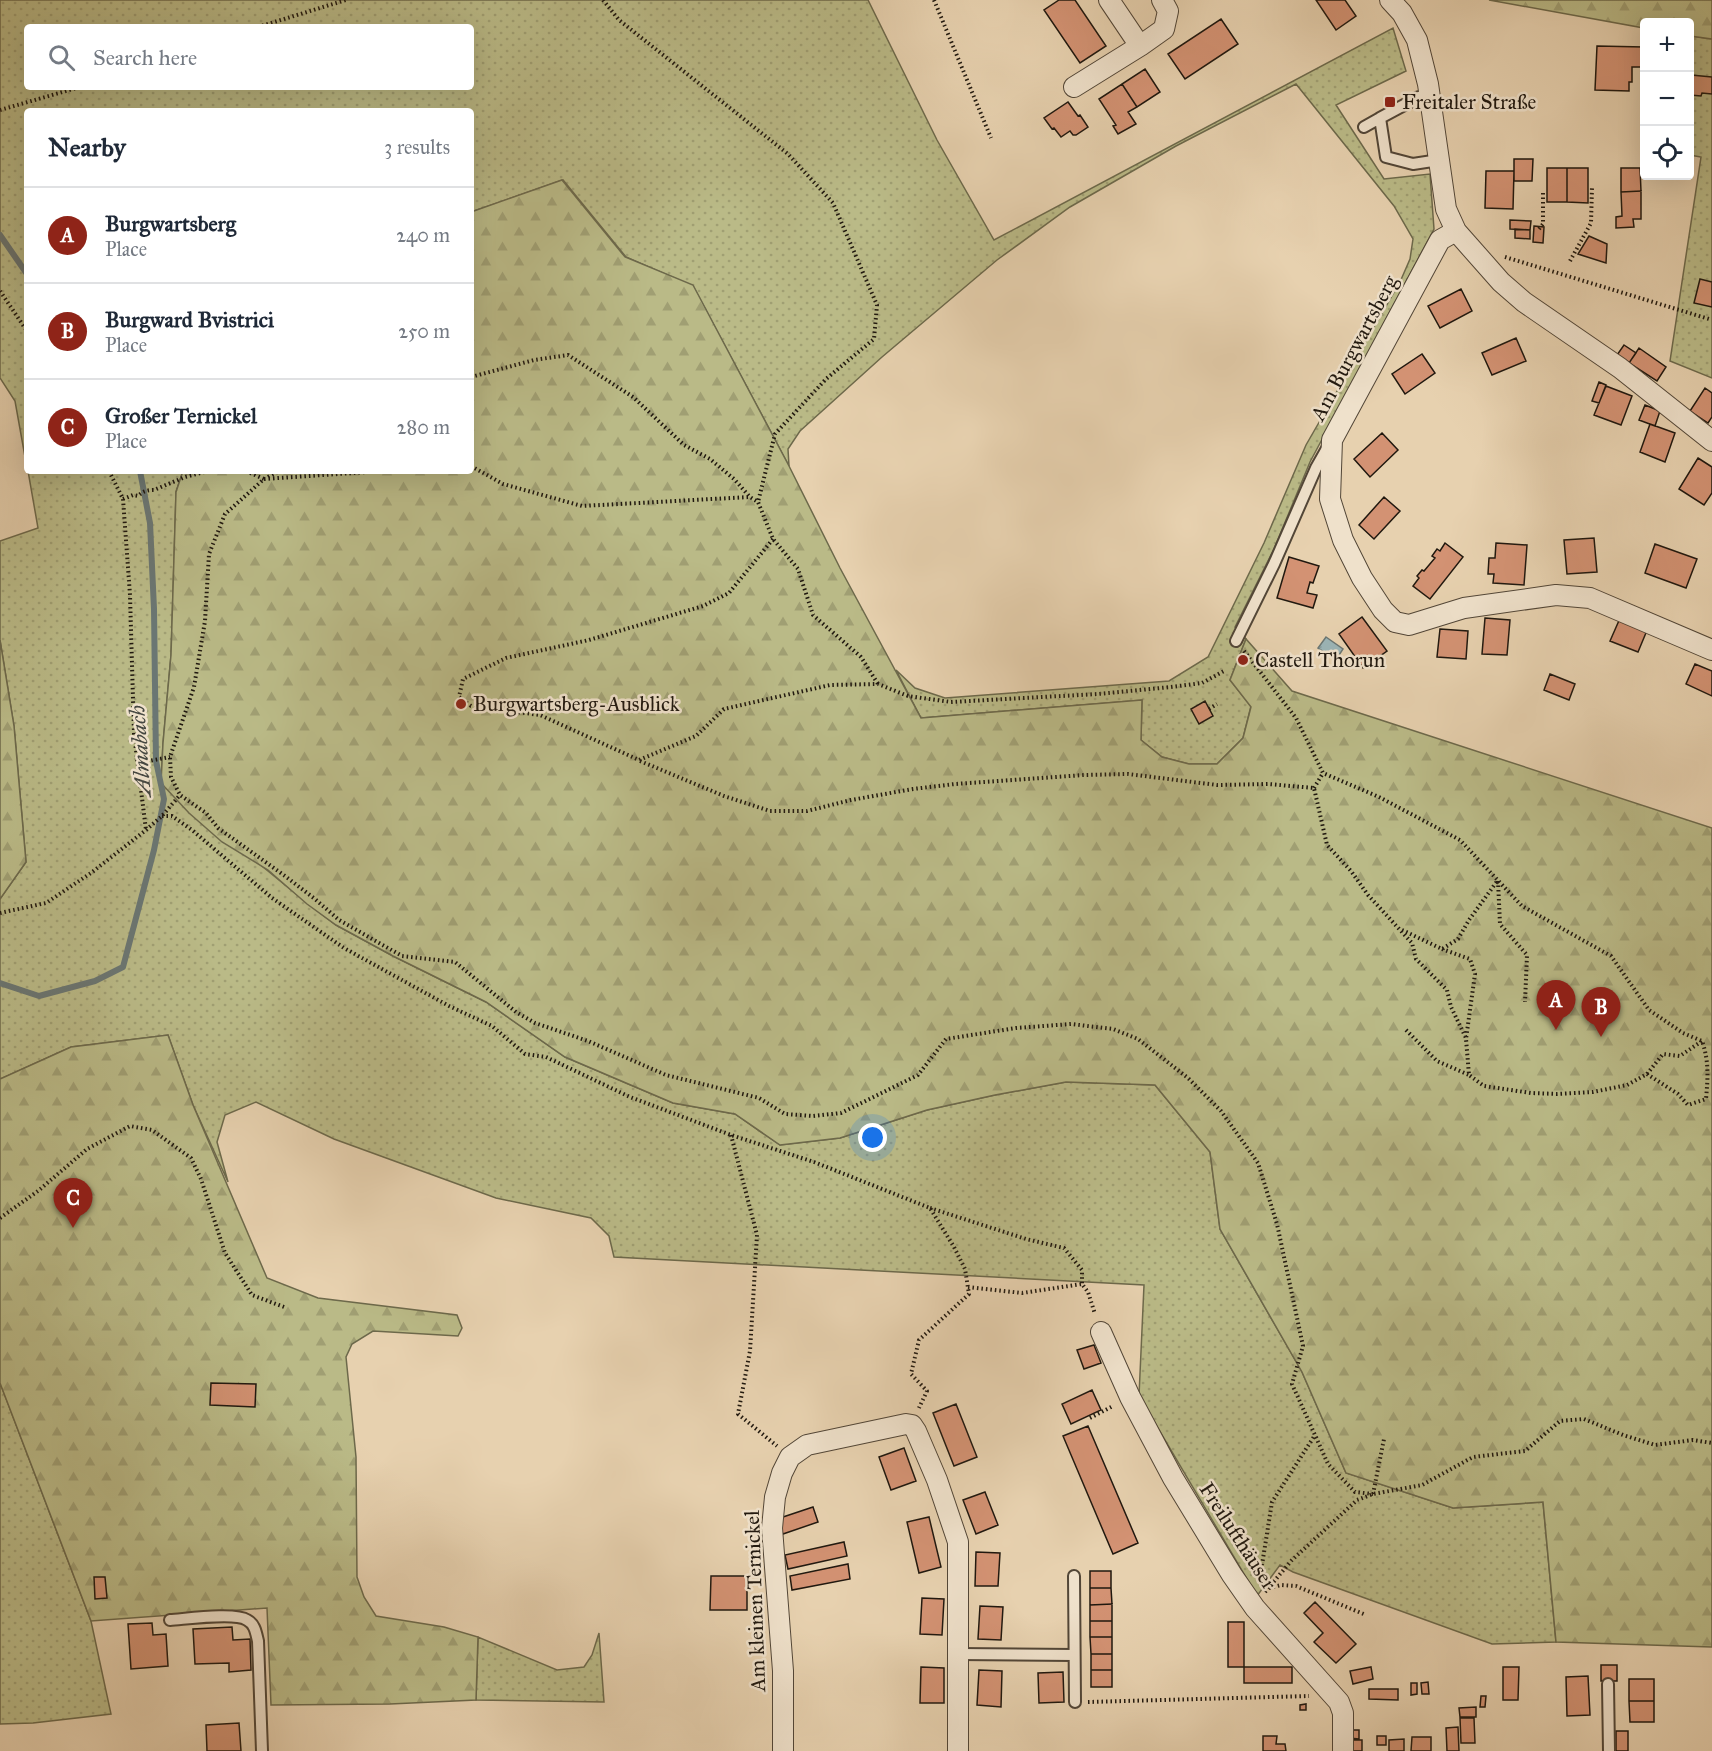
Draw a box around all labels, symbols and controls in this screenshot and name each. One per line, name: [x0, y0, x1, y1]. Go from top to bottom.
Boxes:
map controls: [1640, 18, 1694, 180]
button: +: [1640, 18, 1694, 72]
search box: [24, 24, 474, 90]
icon: search: [45, 41, 78, 74]
text: Search here: [93, 44, 197, 71]
button: −: [1640, 72, 1694, 126]
place label: Freitaler Straße: [1402, 89, 1537, 115]
marker: Freitaler Straße: [1383, 95, 1397, 109]
button: locate: [1640, 126, 1694, 180]
text: Nearby: [48, 131, 126, 163]
text: 3 results: [384, 135, 450, 159]
text: Burgwartsberg: [105, 210, 236, 237]
text: A: [61, 223, 74, 247]
text: 240 m: [396, 223, 450, 247]
text: Place: [105, 237, 147, 261]
street label: Am Burgwartsberg: [1304, 270, 1403, 426]
text: Burgward Bvistrici: [105, 306, 274, 333]
text: B: [61, 319, 74, 343]
text: 250 m: [398, 319, 450, 343]
text: Place: [105, 333, 147, 357]
text: Großer Ternickel: [105, 402, 257, 429]
text: C: [61, 415, 74, 439]
text: 280 m: [397, 415, 450, 439]
text: Place: [105, 429, 147, 453]
place label: Castell Thorun: [1255, 647, 1385, 673]
marker: Castell Thorun: [1236, 653, 1250, 667]
place label: Burgwartsberg-Ausblick: [473, 691, 680, 717]
marker: Burgwartsberg-Ausblick: [454, 697, 468, 711]
water label: Almabach: [123, 704, 157, 800]
pin: A: [1536, 980, 1576, 1030]
pin: B: [1582, 988, 1620, 1037]
your location: [858, 1123, 887, 1152]
pin: C: [54, 1178, 92, 1228]
street label: Freilufthäuser: [1194, 1477, 1282, 1595]
street label: Am kleinen Ternickel: [739, 1510, 771, 1693]

